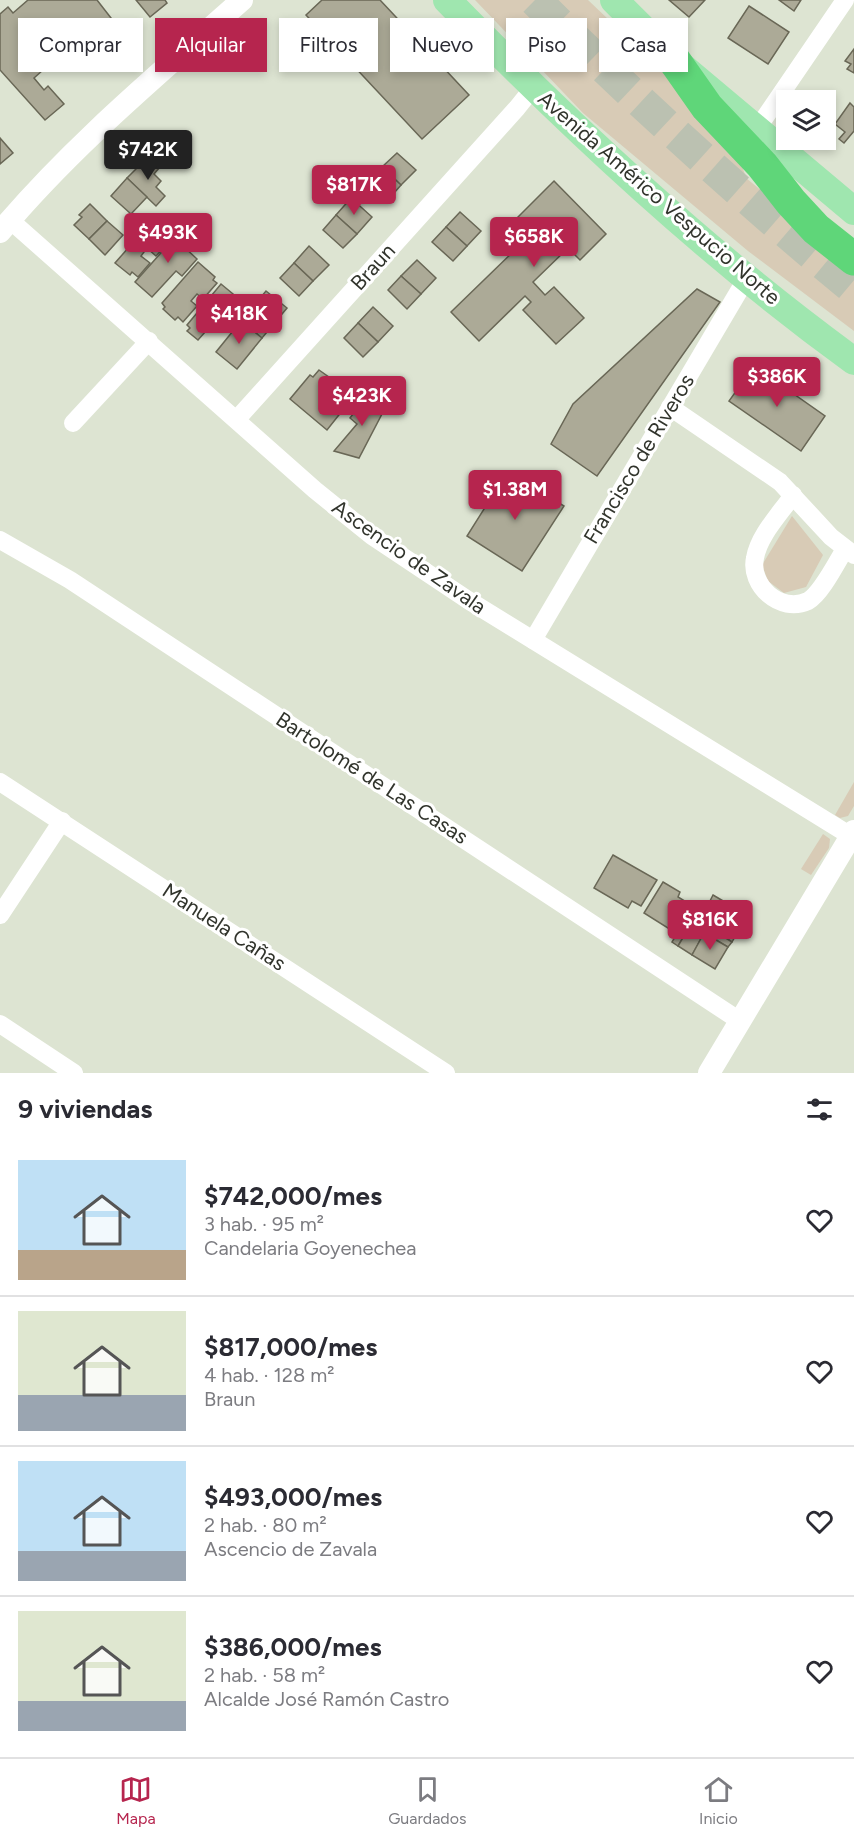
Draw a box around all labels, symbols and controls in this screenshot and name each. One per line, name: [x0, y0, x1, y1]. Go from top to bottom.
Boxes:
chip: Comprar: [18, 18, 143, 72]
chip: Alquilar: [155, 18, 267, 72]
chip: Filtros: [279, 18, 378, 72]
chip: Nuevo: [390, 18, 494, 72]
chip: Piso: [506, 18, 587, 72]
chip: Casa: [599, 18, 688, 72]
street label: Avenida Américo Vespucio Norte: [533, 86, 786, 310]
map controls: [776, 90, 836, 150]
button: layers: [776, 90, 836, 150]
pin: $742K: [106, 130, 190, 181]
text: $742K: [118, 137, 178, 161]
pin: $817K: [312, 165, 396, 216]
text: $817K: [326, 172, 382, 196]
pin: $493K: [126, 213, 210, 264]
pin: $658K: [492, 217, 576, 268]
text: $493K: [138, 220, 198, 244]
text: $658K: [504, 224, 564, 248]
street label: Braun: [345, 238, 400, 295]
pin: $418K: [197, 294, 281, 345]
text: $418K: [210, 301, 268, 325]
pin: $386K: [735, 357, 819, 408]
text: $386K: [747, 364, 807, 388]
street label: Francisco de Riveros: [578, 369, 699, 548]
pin: $423K: [320, 376, 404, 427]
text: $423K: [332, 383, 392, 407]
pin: $1.38M: [466, 470, 564, 521]
text: $1.38M: [483, 477, 547, 501]
street label: Ascencio de Zavala: [328, 494, 491, 619]
street label: Bartolomé de Las Casas: [272, 706, 473, 849]
street label: Manuela Cañas: [158, 877, 291, 976]
pin: $816K: [668, 900, 752, 951]
text: $816K: [682, 907, 738, 931]
text: 9 viviendas: [18, 1093, 152, 1125]
icon: filters: [803, 1093, 836, 1126]
text: $742,000/mes: [204, 1180, 382, 1212]
icon: home: [66, 1184, 138, 1256]
icon: heart: [803, 1204, 836, 1237]
text: 3 hab. · 95 m²: [204, 1212, 324, 1236]
text: Candelaria Goyenechea: [204, 1236, 416, 1260]
text: $817,000/mes: [204, 1331, 377, 1363]
icon: home: [66, 1335, 138, 1407]
icon: heart: [803, 1355, 836, 1388]
text: 4 hab. · 128 m²: [204, 1363, 334, 1387]
text: Braun: [204, 1387, 256, 1411]
text: $493,000/mes: [204, 1481, 382, 1513]
icon: home: [66, 1485, 138, 1557]
icon: heart: [803, 1505, 836, 1538]
text: 2 hab. · 80 m²: [204, 1513, 327, 1537]
text: Ascencio de Zavala: [204, 1537, 377, 1561]
text: $386,000/mes: [204, 1631, 382, 1663]
icon: home: [66, 1635, 138, 1707]
icon: heart: [803, 1655, 836, 1688]
text: 2 hab. · 58 m²: [204, 1663, 325, 1687]
text: Alcalde José Ramón Castro: [204, 1687, 449, 1711]
tab: Mapa: [116, 1773, 156, 1828]
tab: Guardados: [388, 1773, 466, 1828]
tab: Inicio: [699, 1773, 738, 1828]

